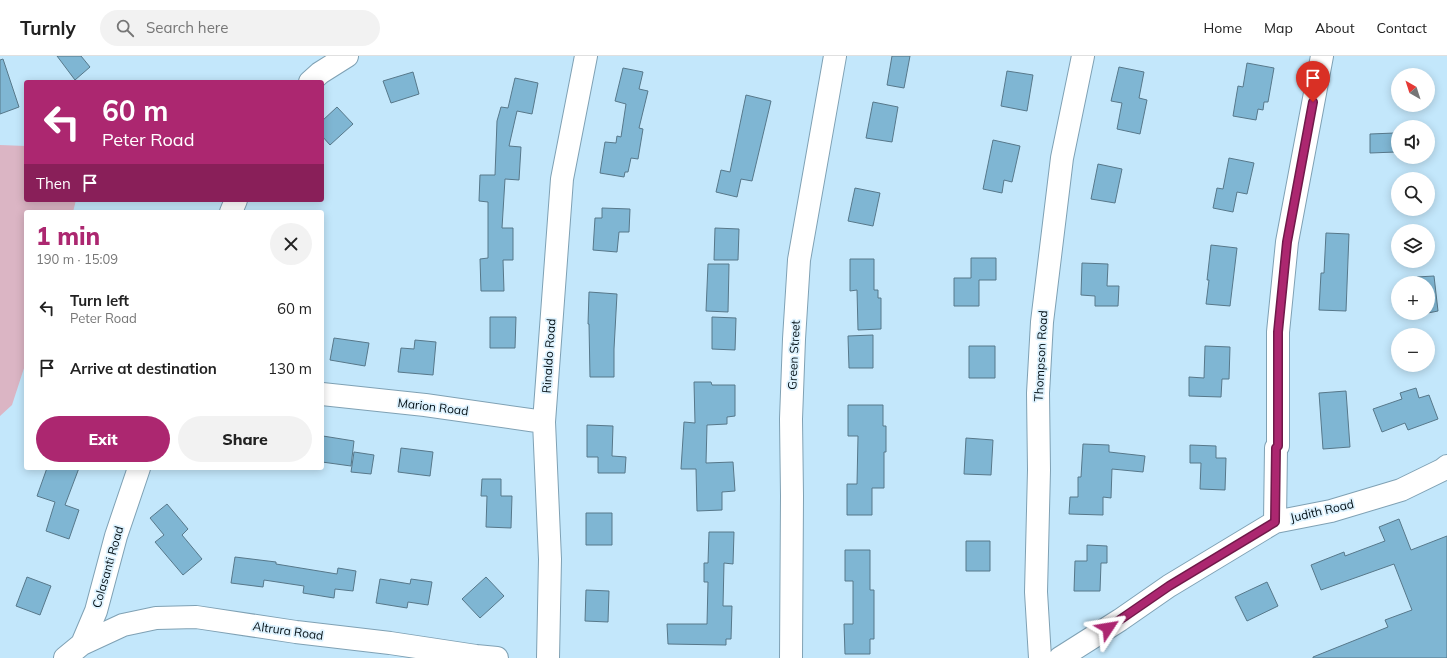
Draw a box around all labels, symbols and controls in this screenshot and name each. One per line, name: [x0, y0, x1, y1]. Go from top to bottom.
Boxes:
search box: [100, 10, 380, 46]
text: Turnly: [20, 16, 76, 40]
icon: search: [114, 17, 136, 39]
text: Search here: [146, 18, 228, 37]
text: Home: [1203, 19, 1242, 37]
text: Map: [1264, 19, 1293, 37]
text: About: [1315, 19, 1355, 37]
text: Contact: [1377, 19, 1427, 37]
pin: [1296, 61, 1330, 102]
icon: arrive: [1302, 67, 1324, 89]
north arrow: [1391, 68, 1435, 112]
map controls: [1391, 68, 1435, 372]
text: 60 m: [102, 93, 168, 128]
icon: left: [36, 96, 88, 148]
button: sound: [1391, 120, 1435, 164]
text: Peter Road: [102, 128, 194, 151]
icon: arrive: [79, 172, 101, 194]
button: search: [1391, 172, 1435, 216]
text: Then: [36, 174, 71, 193]
text: 1 min: [36, 221, 100, 251]
button: close: [270, 223, 312, 265]
button: layers: [1391, 224, 1435, 268]
text: 190 m · 15:09: [36, 251, 118, 267]
button: +: [1391, 276, 1435, 320]
text: Turn left: [70, 291, 129, 310]
icon: left: [36, 297, 58, 319]
text: 60 m: [277, 299, 312, 318]
text: Peter Road: [70, 310, 137, 326]
street label: Thompson Road: [1031, 310, 1050, 402]
street label: Rinaldo Road: [538, 318, 559, 394]
street label: Green Street: [784, 320, 803, 390]
button: −: [1391, 328, 1435, 372]
icon: arrive: [36, 357, 58, 379]
text: Arrive at destination: [70, 359, 217, 378]
text: 130 m: [268, 359, 312, 378]
street label: Marion Road: [397, 395, 469, 418]
button: Exit: [36, 416, 170, 462]
button: Share: [178, 416, 312, 462]
street label: Judith Road: [1289, 496, 1355, 525]
street label: Colasanti Road: [89, 524, 126, 610]
position arrow: [1087, 607, 1129, 649]
street label: Altrura Road: [252, 618, 324, 643]

